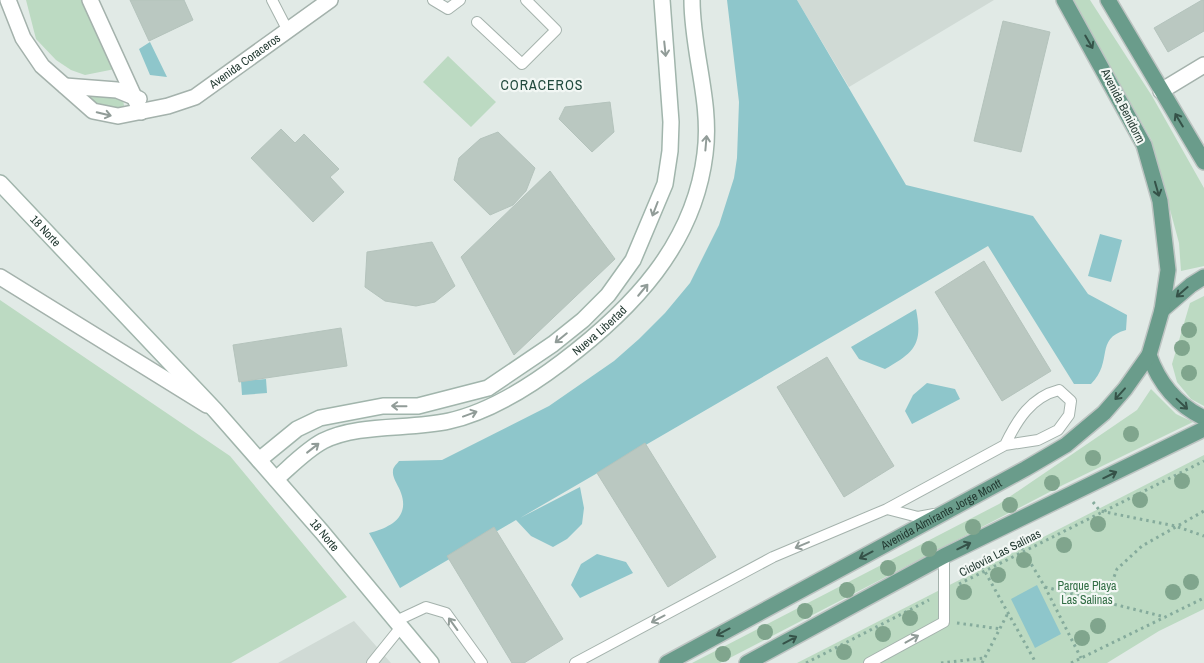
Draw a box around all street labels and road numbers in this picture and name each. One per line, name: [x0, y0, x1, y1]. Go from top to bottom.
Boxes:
street label: Avenida Coraceros: [205, 30, 284, 93]
street label: Avenida Benidorm: [1097, 65, 1149, 146]
street label: 18 Norte: [27, 212, 64, 250]
street label: Nueva Libertad: [569, 302, 630, 359]
street label: Avenida Almirante Jorge Montt: [877, 475, 1005, 554]
street label: 18 Norte: [306, 516, 343, 555]
street label: Ciclovía Las Salinas: [956, 525, 1044, 580]

